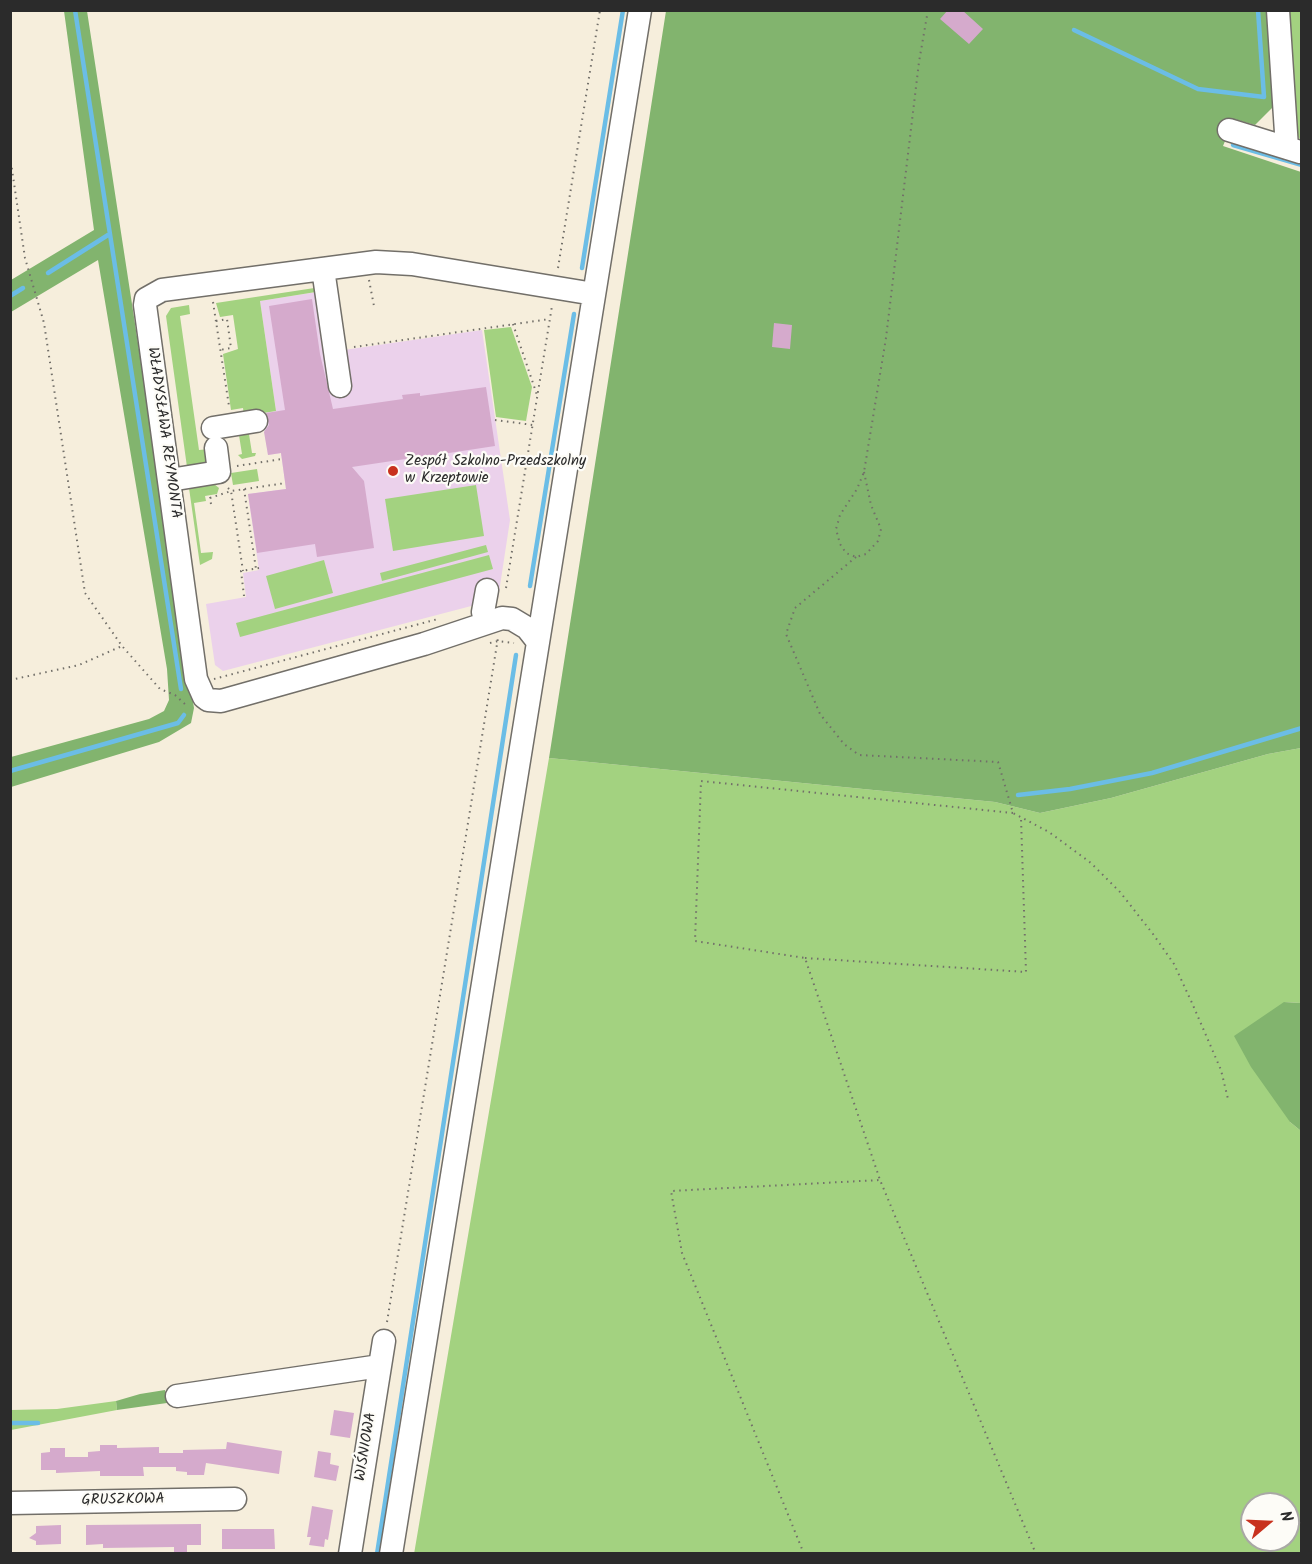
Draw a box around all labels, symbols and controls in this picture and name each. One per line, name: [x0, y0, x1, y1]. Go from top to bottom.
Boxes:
street label: WŁADYSŁAWA REYMONTA: [142, 346, 184, 520]
place label: Zespół Szkolno-Przedszkolny w Krzeptowie: [405, 453, 586, 488]
marker: Zespół Szkolno-Przedszkolny w Krzeptowie: [386, 464, 400, 478]
street label: WIŚNIOWA: [353, 1411, 381, 1483]
street label: GRUSZKOWA: [81, 1491, 165, 1511]
north arrow: [1240, 1492, 1300, 1552]
text: N: [1272, 1508, 1299, 1525]

